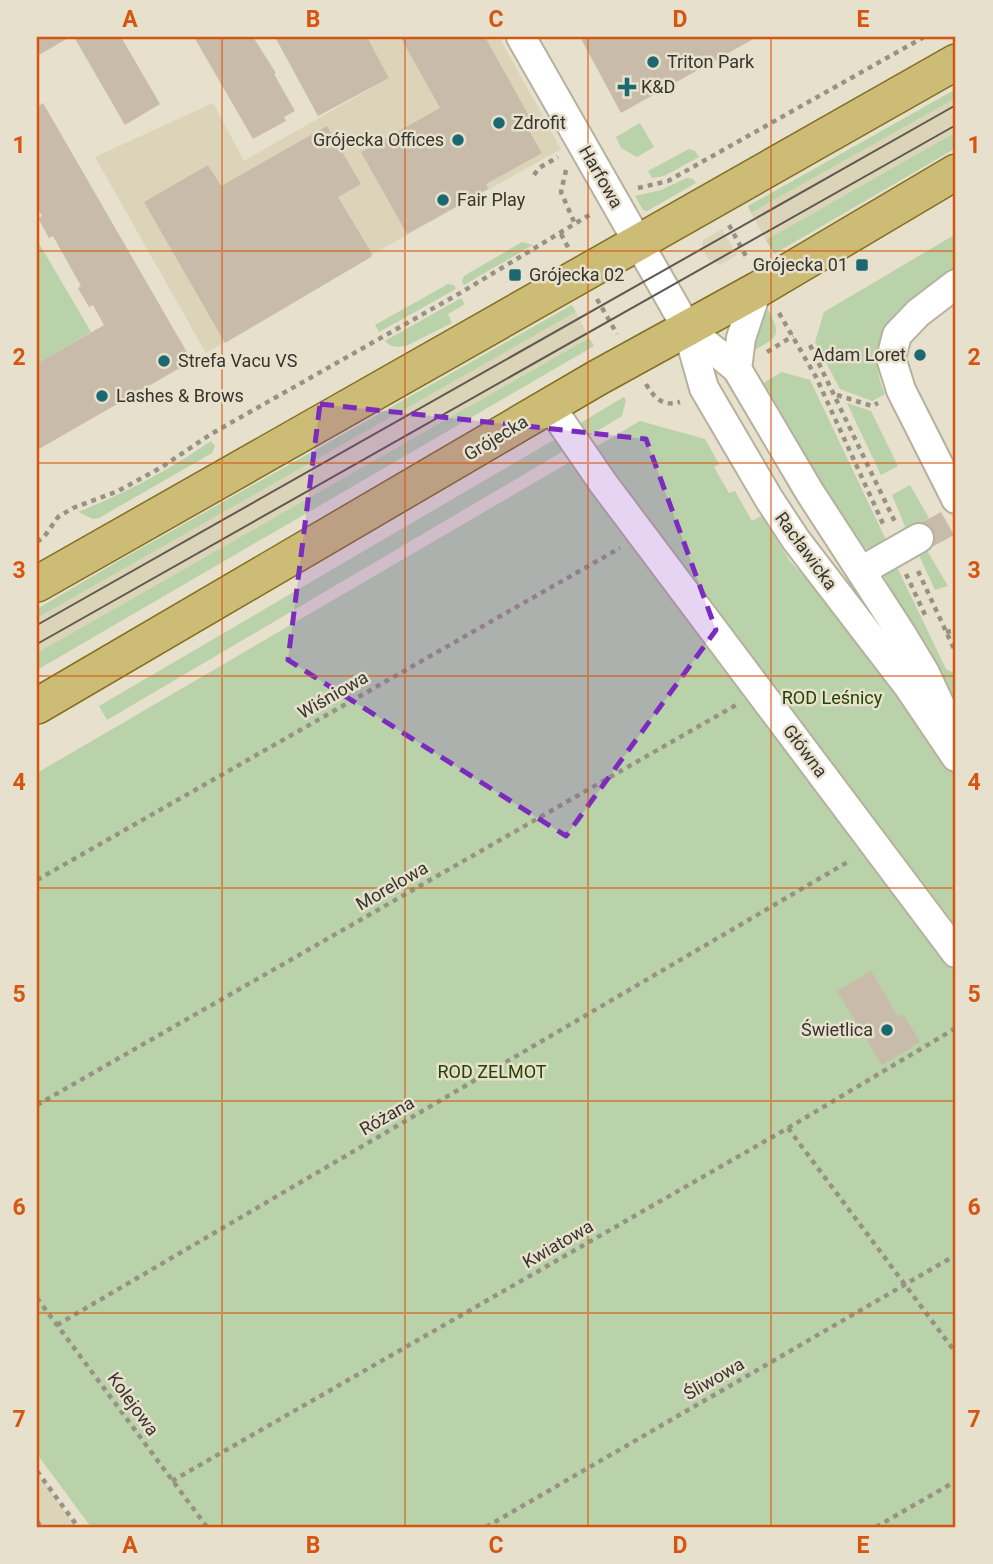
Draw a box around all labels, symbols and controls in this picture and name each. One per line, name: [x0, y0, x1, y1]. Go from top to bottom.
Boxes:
text: A: [122, 6, 138, 33]
text: B: [306, 6, 320, 33]
text: C: [488, 6, 504, 33]
text: D: [673, 6, 687, 33]
text: E: [857, 6, 870, 33]
place label: Triton Park: [667, 51, 755, 72]
marker: Triton Park: [645, 54, 661, 70]
place label: K&D: [641, 76, 675, 97]
marker: K&D: [619, 79, 635, 95]
place label: Zdrofit: [513, 112, 566, 133]
marker: Zdrofit: [491, 115, 507, 131]
place label: Grójecka Offices: [313, 129, 444, 150]
text: 1: [12, 132, 26, 159]
marker: Grójecka Offices: [450, 132, 466, 148]
text: 1: [967, 132, 981, 159]
street label: Harfowa: [575, 142, 628, 212]
place label: Fair Play: [457, 189, 526, 210]
marker: Fair Play: [435, 192, 451, 208]
place label: Grójecka 01: [753, 254, 848, 275]
marker: Grójecka 01: [854, 257, 870, 273]
place label: Grójecka 02: [529, 264, 624, 285]
marker: Grójecka 02: [507, 267, 523, 283]
text: 2: [12, 344, 26, 371]
place label: Adam Loret: [813, 344, 906, 365]
text: 2: [967, 344, 981, 371]
marker: Adam Loret: [912, 347, 928, 363]
place label: Strefa Vacu VS: [178, 350, 298, 371]
marker: Strefa Vacu VS: [156, 353, 172, 369]
place label: Lashes & Brows: [116, 385, 244, 406]
marker: Lashes & Brows: [94, 388, 110, 404]
street label: Grójecka: [460, 410, 531, 465]
street label: Racławicka: [771, 508, 842, 594]
text: 3: [12, 557, 26, 584]
text: 3: [967, 557, 981, 584]
street label: Wiśniowa: [294, 666, 372, 723]
park label: ROD Leśnicy: [782, 687, 883, 708]
street label: Główna: [779, 720, 832, 781]
text: 4: [12, 769, 26, 796]
text: 4: [967, 769, 981, 796]
street label: Morelowa: [352, 857, 431, 915]
text: 5: [12, 981, 26, 1008]
text: 5: [967, 981, 981, 1008]
place label: Świetlica: [801, 1019, 873, 1040]
marker: Świetlica: [879, 1022, 895, 1038]
park label: ROD ZELMOT: [437, 1061, 547, 1082]
street label: Różana: [356, 1092, 418, 1140]
text: 6: [12, 1194, 26, 1221]
text: 6: [967, 1194, 981, 1221]
street label: Kwiatowa: [519, 1215, 597, 1272]
street label: Śliwowa: [680, 1353, 748, 1404]
street label: Kolejowa: [103, 1368, 163, 1439]
text: 7: [12, 1406, 26, 1433]
text: 7: [967, 1406, 981, 1433]
text: A: [122, 1532, 138, 1559]
text: B: [306, 1532, 320, 1559]
text: C: [488, 1532, 504, 1559]
text: D: [673, 1532, 687, 1559]
text: E: [857, 1532, 870, 1559]

